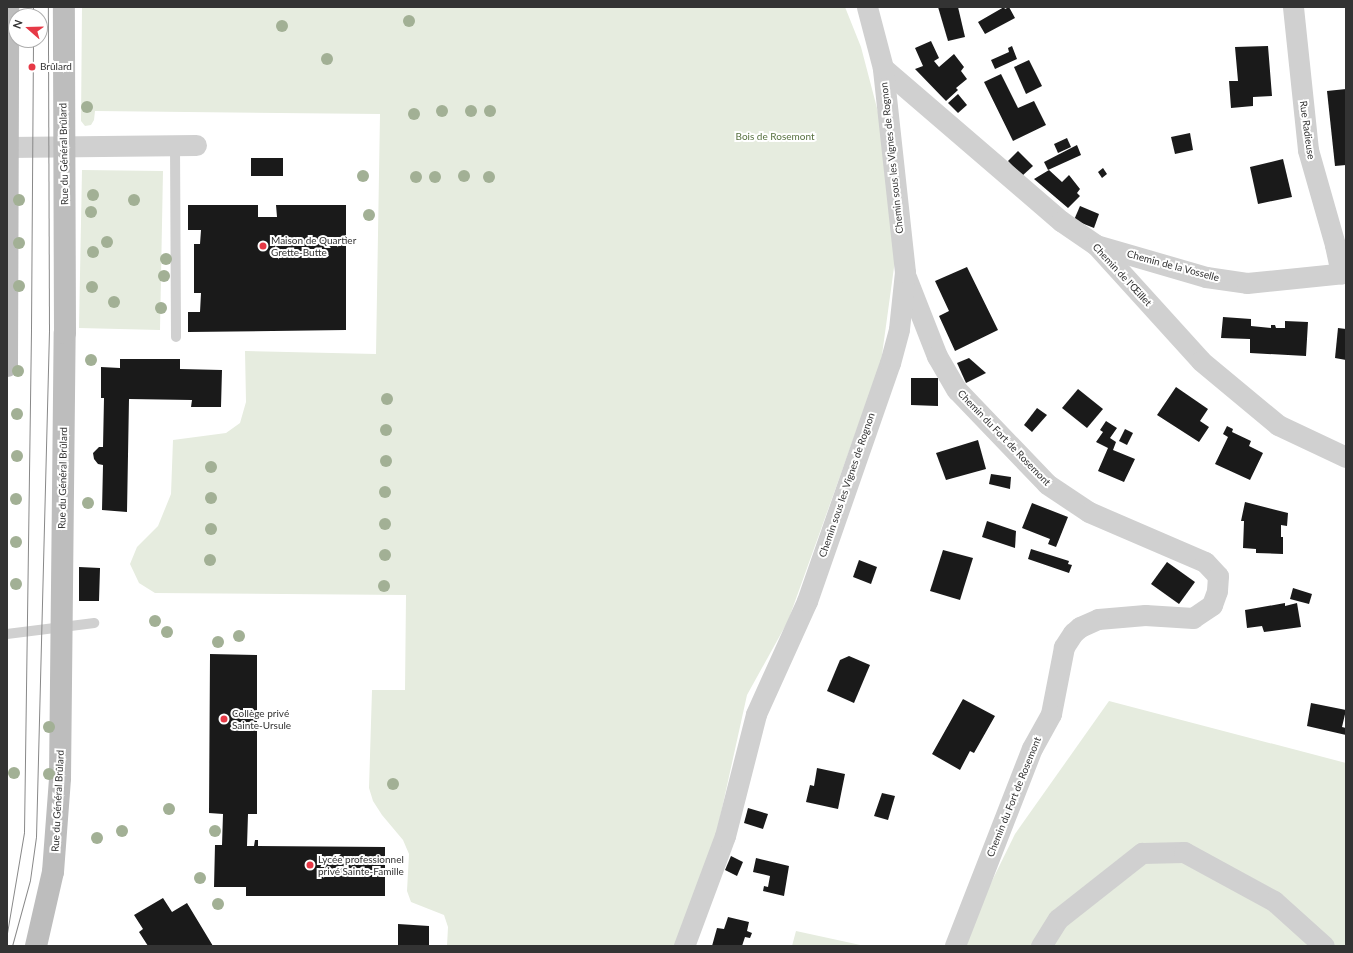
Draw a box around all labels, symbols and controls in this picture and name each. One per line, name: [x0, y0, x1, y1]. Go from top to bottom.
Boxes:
north arrow: [8, 8, 48, 48]
text: N: [10, 18, 25, 30]
place label: Brûlard: [40, 61, 72, 73]
marker: Brûlard: [27, 62, 37, 72]
street label: Chemin sous les Vignes de Rognon: [878, 82, 906, 234]
street label: Rue Radieuse: [1297, 100, 1317, 160]
street label: Rue du Général Brûlard: [57, 103, 71, 205]
park label: Bois de Rosemont: [736, 131, 814, 143]
place label: Maison de Quartier Grette-Butte: [271, 234, 356, 258]
marker: Maison de Quartier Grette-Butte: [258, 241, 268, 251]
street label: Chemin de l'Œillet: [1090, 241, 1154, 309]
street label: Chemin de la Vosselle: [1125, 248, 1221, 284]
street label: Chemin du Fort de Rosemont: [955, 388, 1053, 488]
street label: Chemin sous les Vignes de Rognon: [817, 411, 877, 559]
street label: Rue du Général Brûlard: [56, 427, 70, 529]
place label: Collège privé Sainte-Ursule: [232, 707, 291, 730]
marker: Collège privé Sainte-Ursule: [219, 714, 229, 724]
street label: Chemin du Fort de Rosemont: [984, 735, 1044, 859]
street label: Rue du Général Brûlard: [49, 750, 67, 852]
place label: Lycée professionnel privé Sainte-Famille: [318, 853, 404, 876]
marker: Lycée professionnel privé Sainte-Famille: [305, 860, 315, 870]

